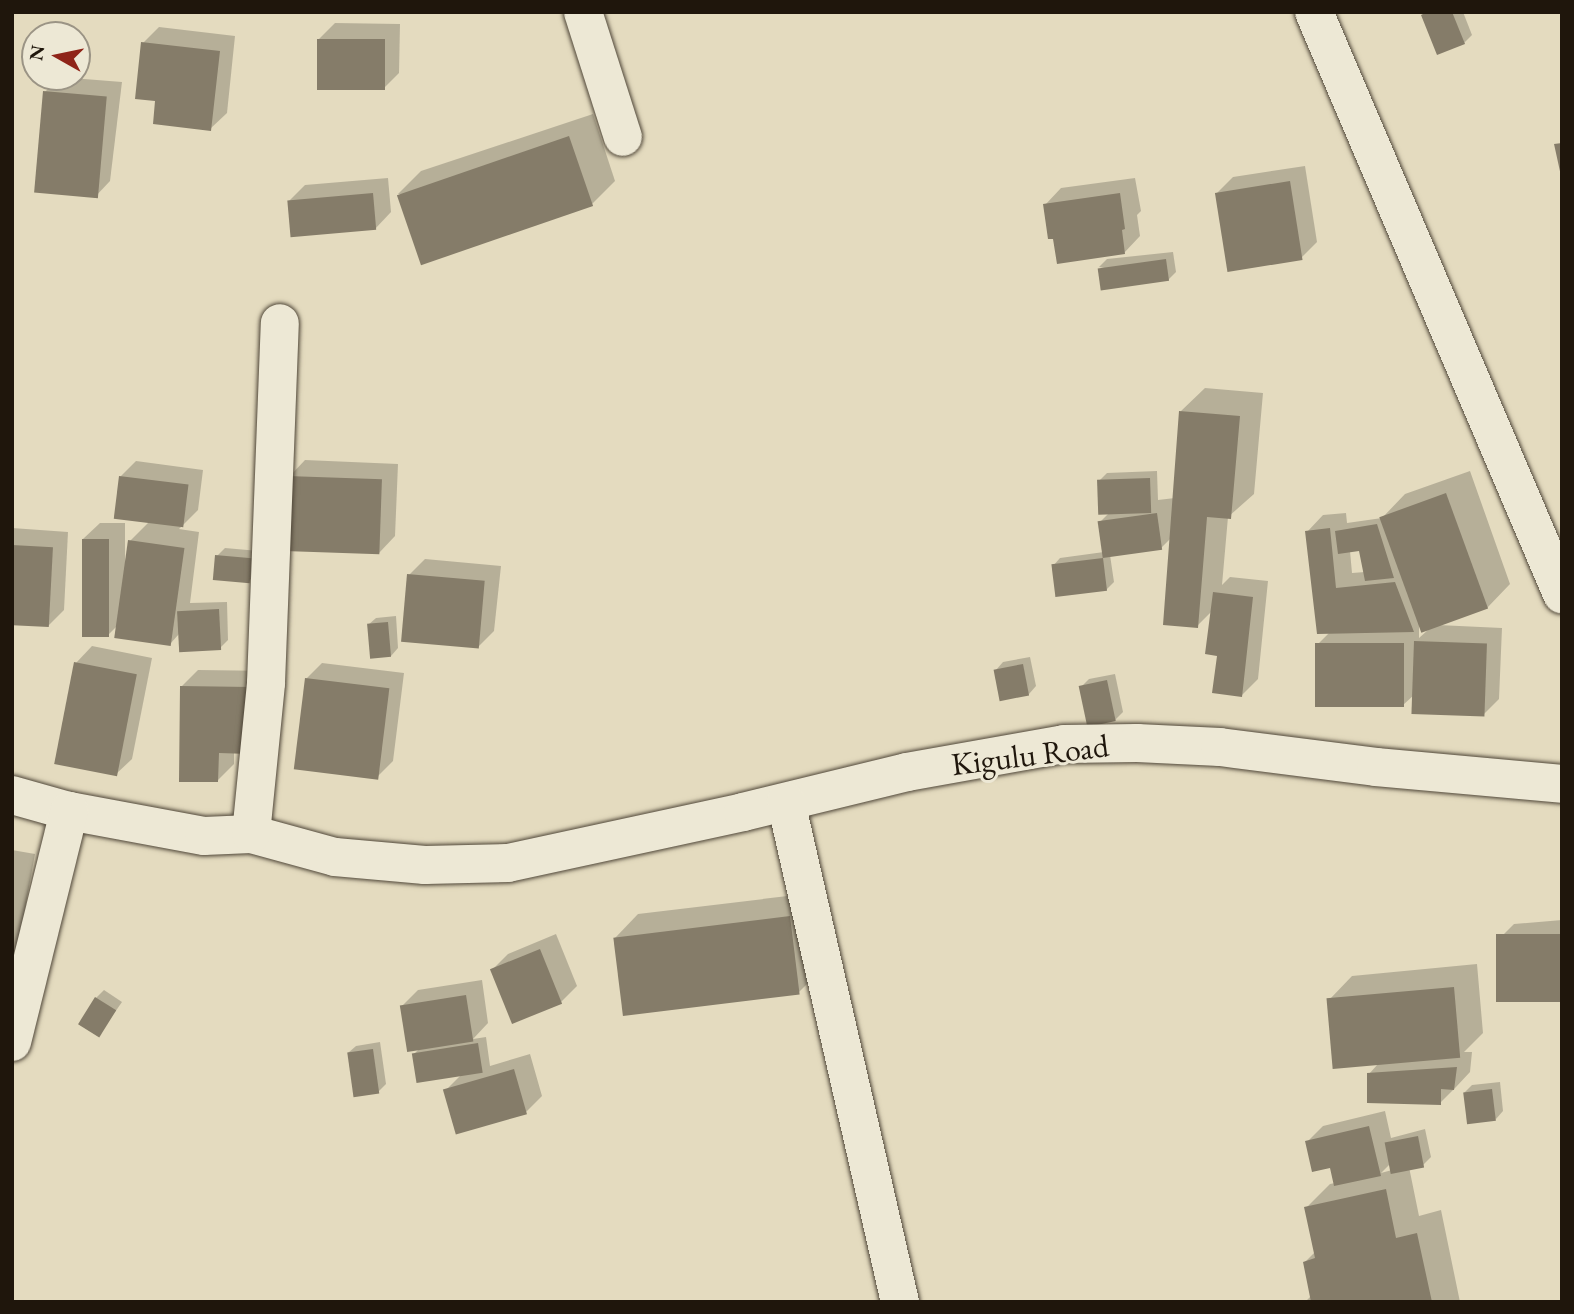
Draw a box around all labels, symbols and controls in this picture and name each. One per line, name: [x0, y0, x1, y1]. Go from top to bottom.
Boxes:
north arrow: [21, 21, 91, 91]
text: N: [23, 43, 50, 62]
street label: Kigulu Road: [949, 726, 1111, 784]

